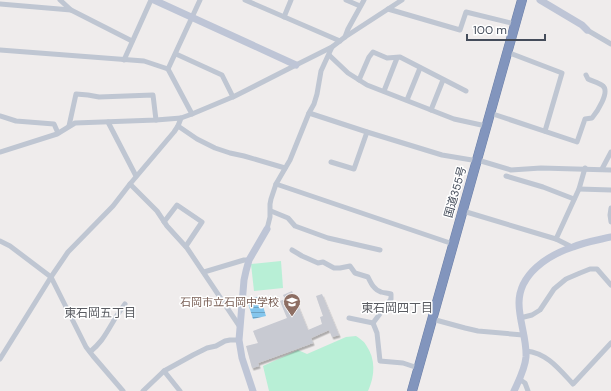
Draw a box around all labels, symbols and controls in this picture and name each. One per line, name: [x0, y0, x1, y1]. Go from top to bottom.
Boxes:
scale bar: [467, 16, 545, 42]
text: 100 m: [473, 22, 507, 38]
street label: 国道355号: [441, 165, 469, 219]
school or university icon: 石岡市立石岡中学校: [282, 292, 302, 317]
place label: 石岡市立石岡中学校: [180, 295, 279, 309]
district label: 東石岡四丁目: [361, 300, 433, 316]
district label: 東石岡五丁目: [64, 305, 136, 321]

